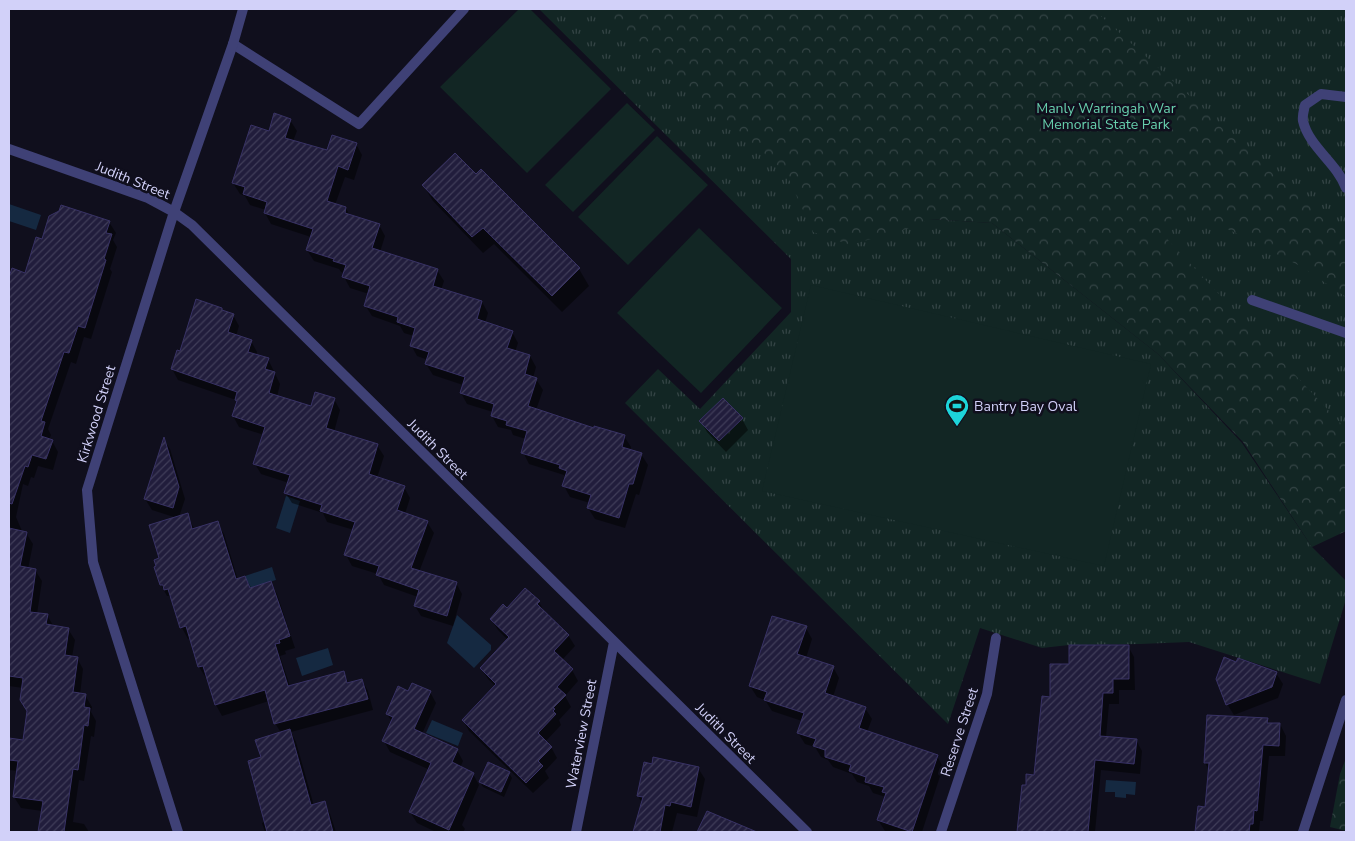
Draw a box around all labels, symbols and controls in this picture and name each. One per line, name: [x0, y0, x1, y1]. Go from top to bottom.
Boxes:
park label: Manly Warringah War Memorial State Park: [1036, 99, 1176, 134]
street label: Judith Street: [92, 157, 173, 204]
street label: Kirkwood Street: [73, 363, 120, 465]
sports icon: Bantry Bay Oval: [944, 393, 970, 427]
place label: Bantry Bay Oval: [974, 397, 1078, 416]
street label: Judith Street: [402, 414, 472, 484]
street label: Waterview Street: [562, 678, 601, 790]
street label: Reserve Street: [936, 685, 983, 779]
street label: Judith Street: [690, 698, 760, 768]

